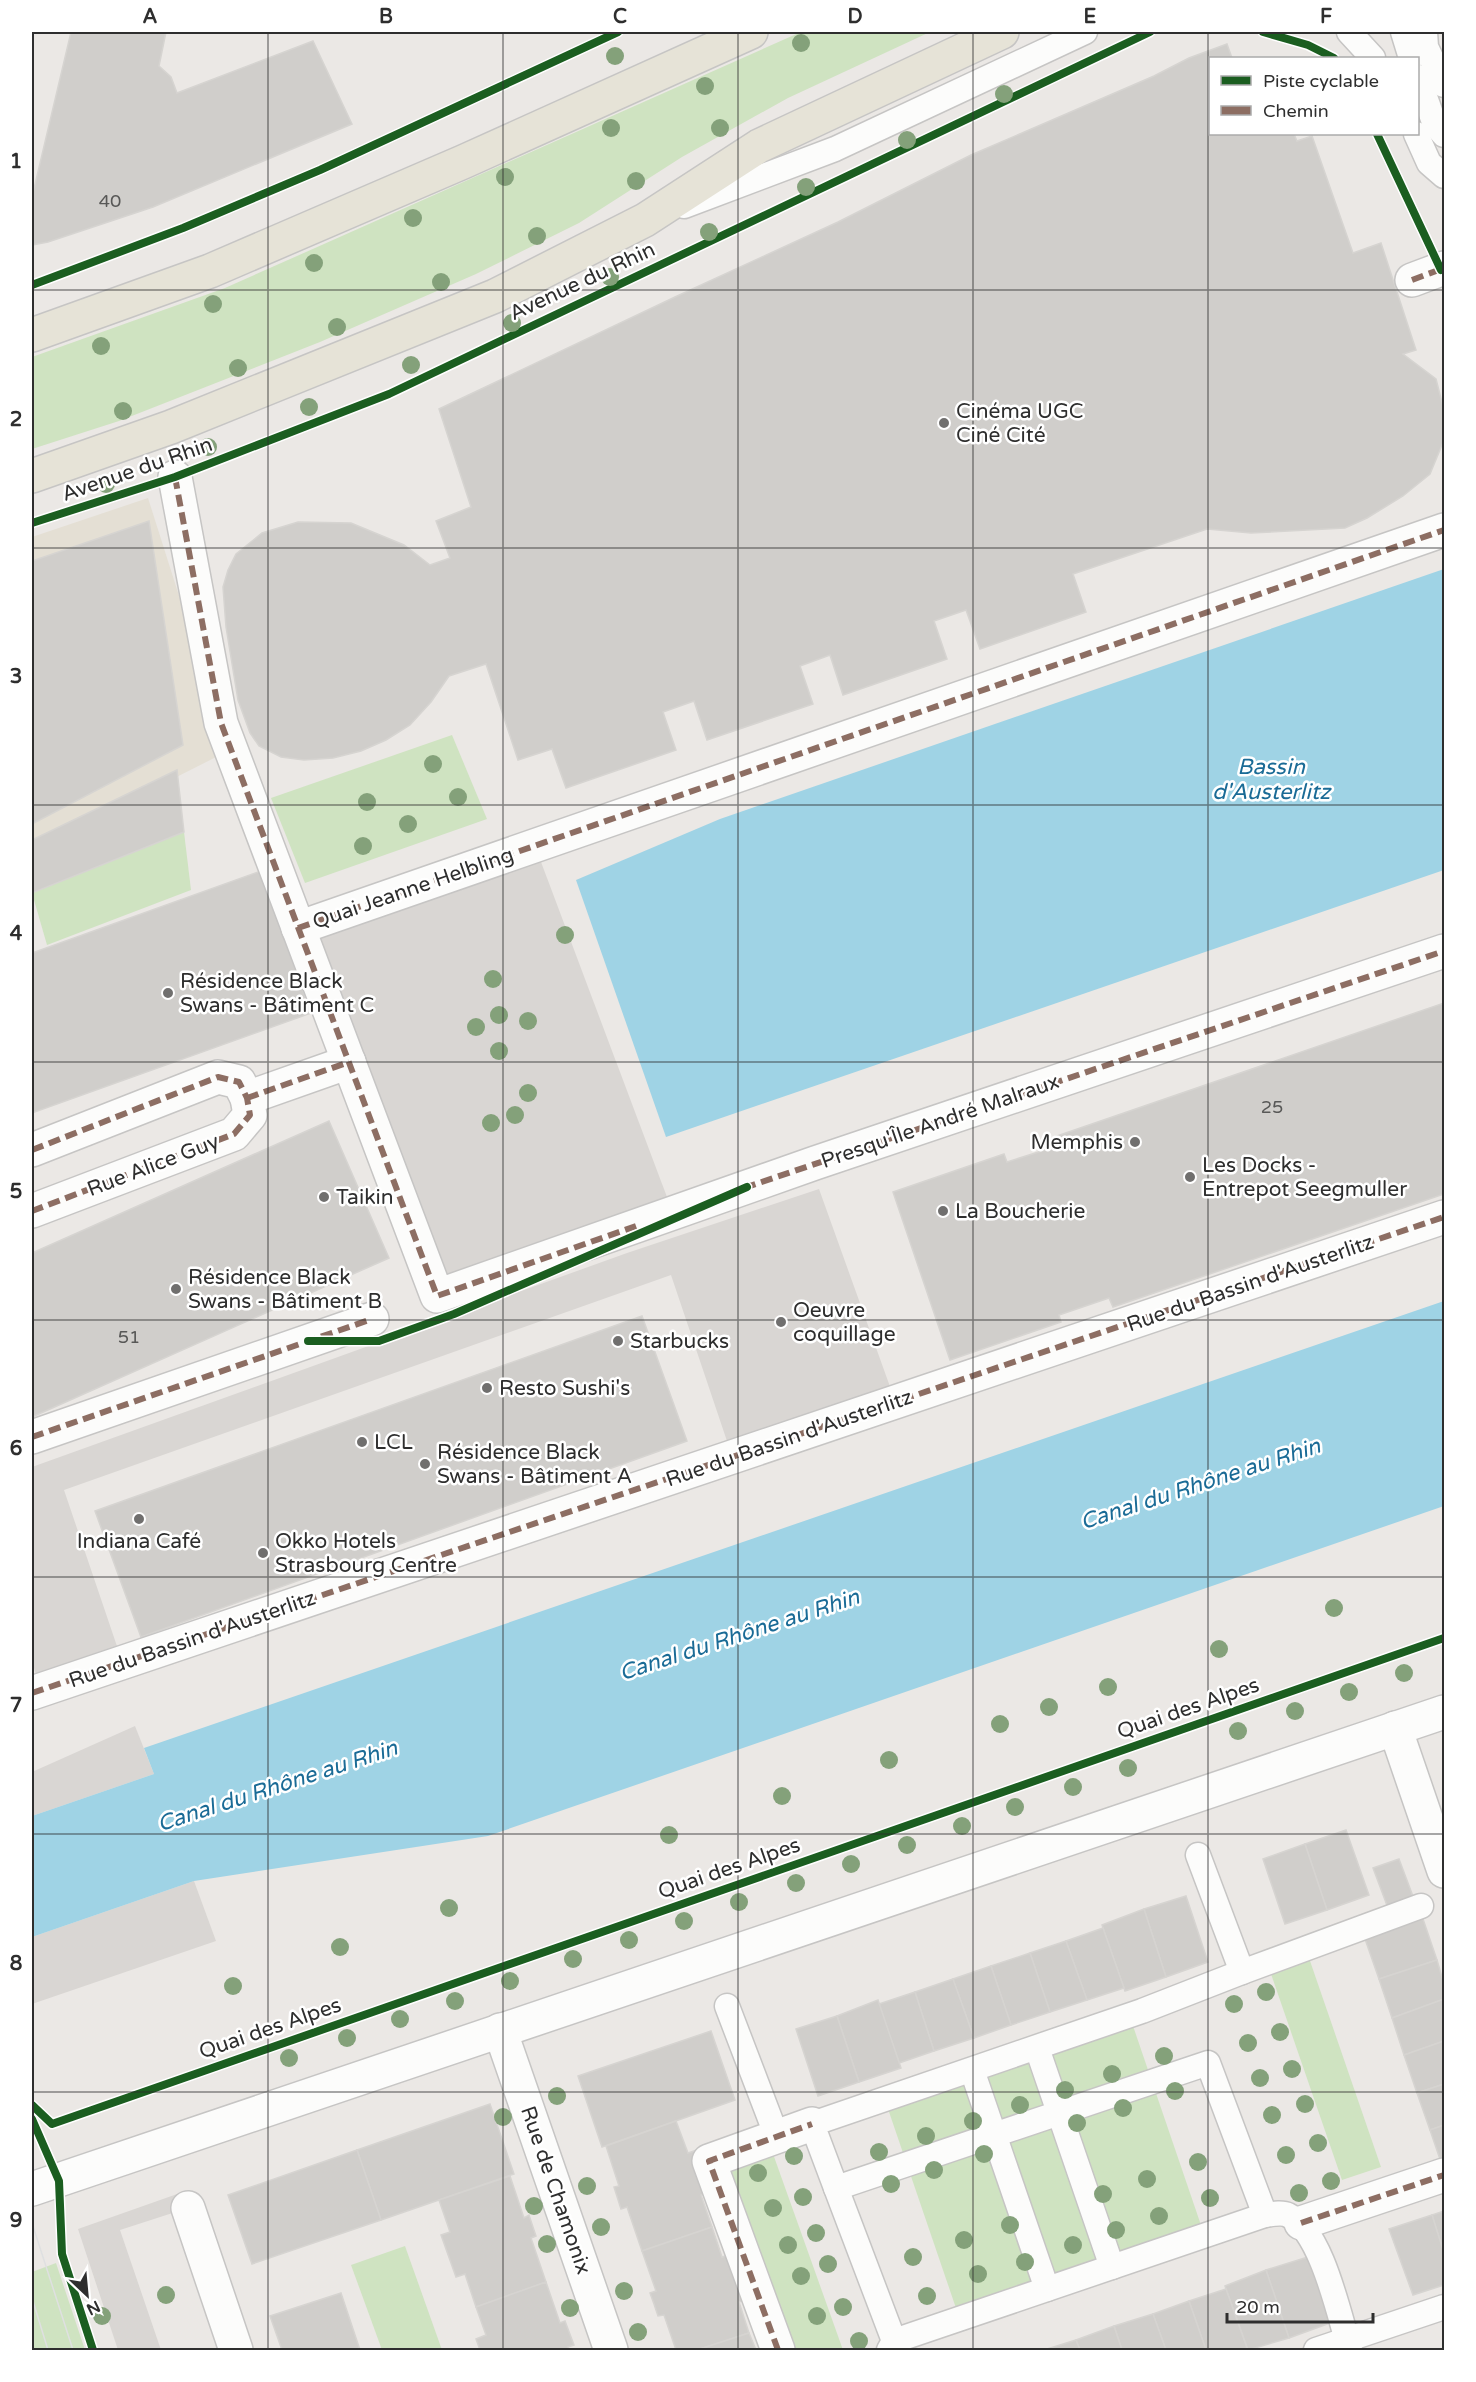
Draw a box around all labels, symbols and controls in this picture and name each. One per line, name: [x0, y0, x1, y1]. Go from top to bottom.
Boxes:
text: A: [143, 5, 158, 29]
text: B: [379, 5, 393, 29]
text: C: [613, 5, 627, 29]
text: D: [847, 5, 863, 29]
text: E: [1084, 5, 1097, 29]
text: F: [1320, 5, 1332, 29]
legend: [1209, 57, 1419, 135]
text: Piste cyclable: [1263, 70, 1379, 92]
text: Chemin: [1263, 100, 1329, 122]
text: 1: [10, 150, 22, 174]
house number: 40: [99, 190, 121, 212]
street label: Avenue du Rhin: [505, 237, 659, 326]
place label: Cinéma UGC Ciné Cité: [956, 399, 1083, 448]
text: 2: [10, 408, 22, 432]
marker: Cinéma UGC Ciné Cité: [937, 416, 951, 430]
street label: Avenue du Rhin: [58, 432, 216, 507]
text: 3: [10, 665, 22, 689]
water label: Bassin d'Austerlitz: [1212, 754, 1332, 805]
street label: Quai Jeanne Helbling: [309, 842, 517, 935]
text: 4: [10, 922, 23, 946]
place label: Résidence Black Swans - Bâtiment C: [180, 969, 374, 1018]
marker: Résidence Black Swans - Bâtiment C: [161, 986, 175, 1000]
street label: Presqu'Île André Malraux: [818, 1069, 1063, 1174]
house number: 25: [1261, 1096, 1283, 1118]
street label: Rue Alice Guy: [84, 1129, 223, 1202]
place label: Memphis: [1030, 1130, 1123, 1155]
marker: Memphis: [1128, 1135, 1142, 1149]
place label: Les Docks - Entrepot Seegmuller: [1202, 1153, 1407, 1202]
marker: Les Docks - Entrepot Seegmuller: [1183, 1170, 1197, 1184]
text: 5: [10, 1180, 22, 1204]
place label: Taikin: [336, 1185, 394, 1210]
marker: Taikin: [317, 1190, 331, 1204]
place label: La Boucherie: [955, 1199, 1086, 1224]
marker: La Boucherie: [936, 1204, 950, 1218]
street label: Rue du Bassin d'Austerlitz: [1123, 1229, 1377, 1338]
place label: Résidence Black Swans - Bâtiment B: [188, 1265, 382, 1314]
marker: Résidence Black Swans - Bâtiment B: [169, 1282, 183, 1296]
place label: Oeuvre coquillage: [793, 1298, 896, 1347]
marker: Oeuvre coquillage: [774, 1315, 788, 1329]
house number: 51: [118, 1326, 140, 1348]
place label: Starbucks: [630, 1329, 729, 1354]
marker: Starbucks: [611, 1334, 625, 1348]
place label: Resto Sushi's: [499, 1376, 630, 1401]
marker: Resto Sushi's: [480, 1381, 494, 1395]
street label: Rue du Bassin d'Austerlitz: [662, 1384, 916, 1493]
place label: LCL: [374, 1430, 413, 1455]
water label: Canal du Rhône au Rhin: [1077, 1433, 1324, 1535]
marker: LCL: [355, 1435, 369, 1449]
text: 6: [10, 1437, 22, 1461]
place label: Résidence Black Swans - Bâtiment A: [437, 1440, 632, 1489]
marker: Résidence Black Swans - Bâtiment A: [418, 1457, 432, 1471]
marker: Indiana Café: [132, 1512, 146, 1526]
place label: Indiana Café: [77, 1529, 201, 1554]
place label: Okko Hotels Strasbourg Centre: [275, 1529, 457, 1578]
marker: Okko Hotels Strasbourg Centre: [256, 1546, 270, 1560]
water label: Canal du Rhône au Rhin: [616, 1584, 863, 1686]
street label: Rue du Bassin d'Austerlitz: [65, 1585, 319, 1694]
street label: Quai des Alpes: [1114, 1672, 1263, 1745]
text: 7: [10, 1694, 22, 1718]
water label: Canal du Rhône au Rhin: [154, 1735, 401, 1837]
street label: Quai des Alpes: [655, 1832, 804, 1905]
text: 8: [10, 1952, 22, 1976]
street label: Quai des Alpes: [196, 1992, 345, 2065]
street label: Rue de Chamonix: [515, 2103, 596, 2278]
text: 9: [10, 2209, 22, 2233]
north arrow: [57, 2265, 117, 2325]
scale bar: [1227, 2286, 1372, 2324]
text: N: [83, 2296, 103, 2319]
text: 20 m: [1236, 2296, 1280, 2318]

